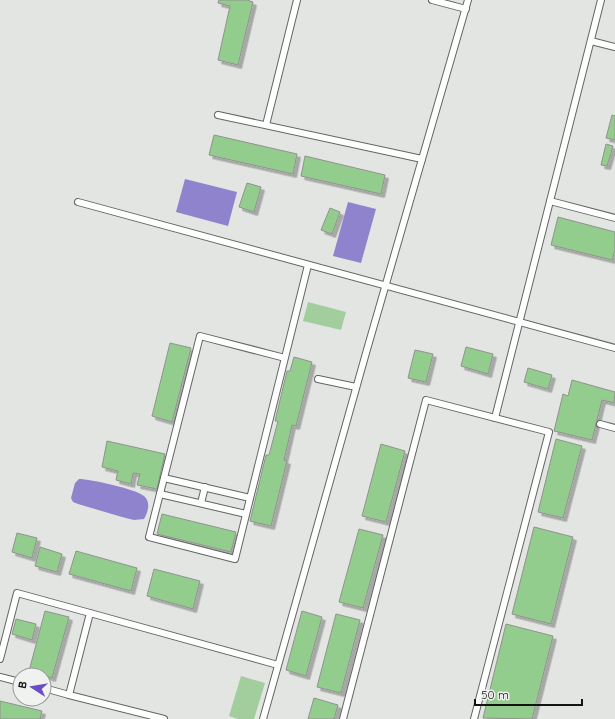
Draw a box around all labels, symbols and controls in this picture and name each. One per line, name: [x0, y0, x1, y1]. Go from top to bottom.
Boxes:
north arrow: [12, 667, 52, 707]
text: B: [15, 680, 30, 690]
scale bar: [475, 681, 582, 707]
text: 50 m: [481, 687, 509, 702]

